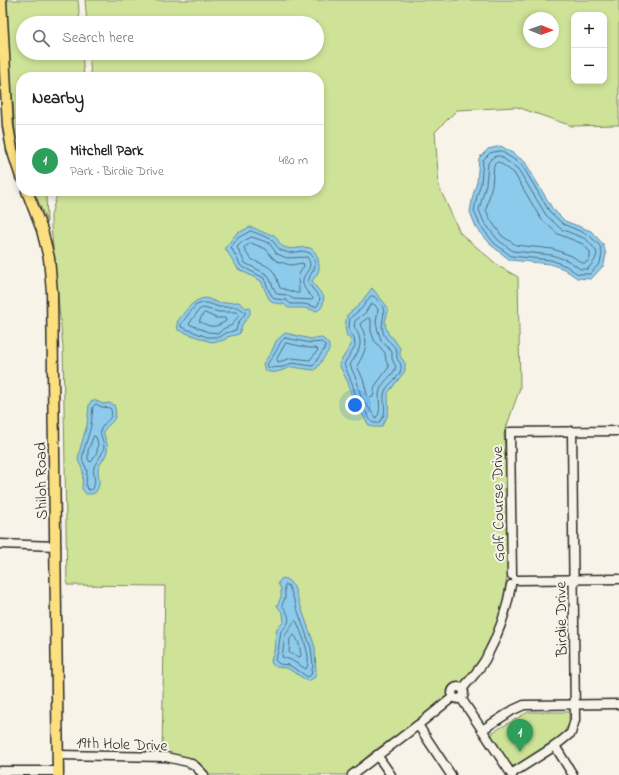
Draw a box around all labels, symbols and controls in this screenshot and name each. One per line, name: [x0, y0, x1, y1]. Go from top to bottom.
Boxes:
north arrow: [523, 12, 559, 48]
map controls: [571, 12, 607, 84]
button: +: [571, 12, 607, 48]
search box: [16, 16, 324, 60]
icon: search: [30, 27, 52, 49]
text: Search here: [62, 27, 134, 49]
button: −: [571, 48, 607, 84]
text: Nearby: [32, 86, 84, 111]
text: Mitchell Park: [70, 140, 143, 162]
text: 1: [43, 151, 47, 170]
text: 480 m: [279, 151, 308, 170]
text: Park · Birdie Drive: [70, 162, 164, 181]
your location: [345, 395, 365, 415]
street label: Shiloh Road: [29, 442, 55, 520]
street label: Golf Course Drive: [486, 445, 512, 562]
street label: Birdie Drive: [549, 580, 575, 658]
pin: 1: [507, 719, 533, 752]
street label: 19th Hole Drive: [76, 731, 169, 759]

